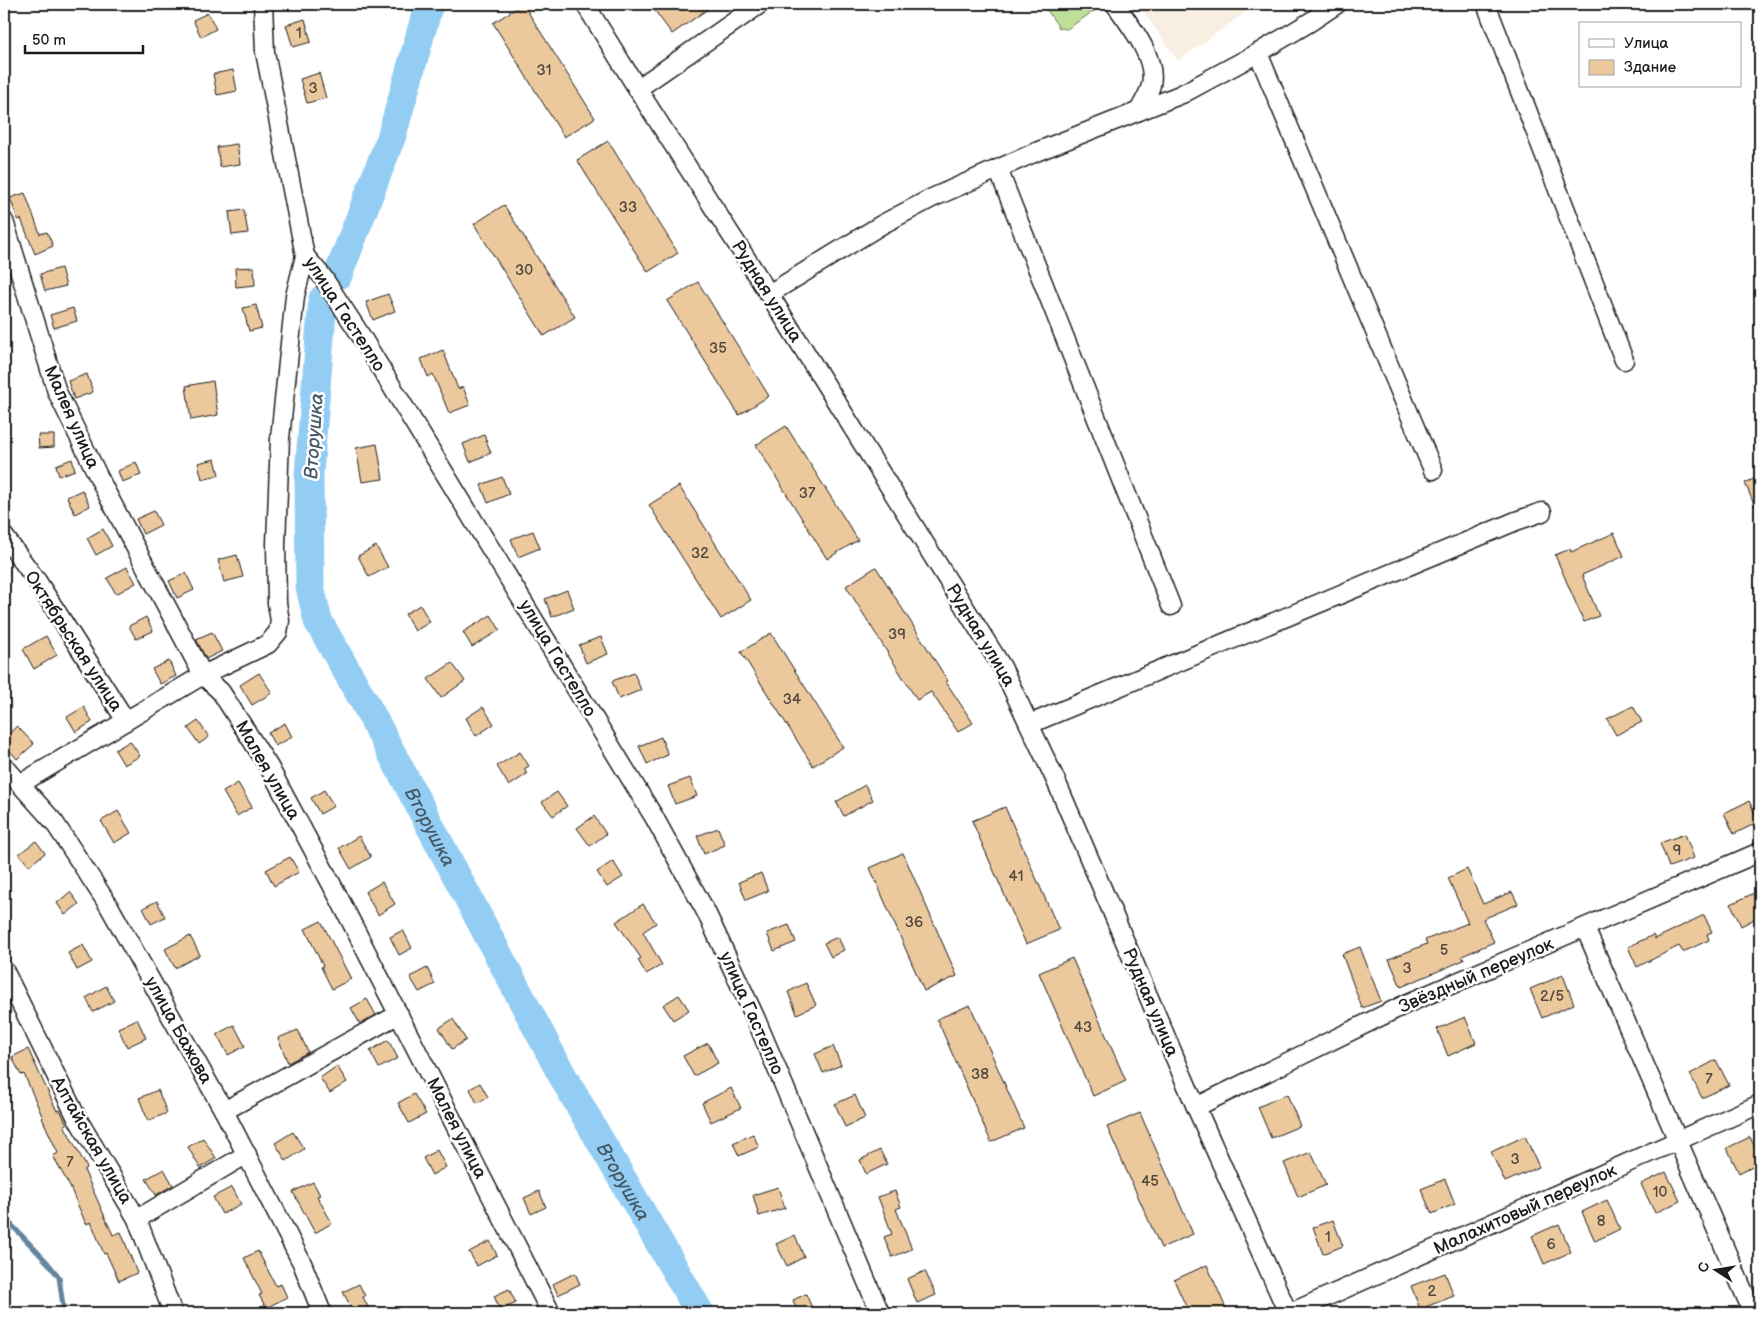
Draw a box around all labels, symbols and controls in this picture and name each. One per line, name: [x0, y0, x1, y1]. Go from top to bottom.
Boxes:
scale bar: [25, 22, 142, 54]
legend: [1579, 22, 1742, 88]
house number: 1: [296, 24, 302, 43]
text: 50 m: [32, 31, 66, 50]
text: Улица: [1624, 34, 1669, 53]
text: Здание: [1624, 58, 1676, 77]
house number: 31: [536, 61, 552, 80]
house number: 3: [308, 79, 318, 98]
house number: 33: [619, 198, 637, 217]
street label: Рудная улица: [727, 236, 806, 346]
street label: улица Гастелло: [300, 253, 389, 375]
house number: 30: [515, 261, 533, 280]
house number: 35: [709, 339, 727, 358]
street label: Малея улица: [39, 362, 104, 472]
water label: Вторушка: [300, 392, 329, 480]
house number: 37: [799, 484, 816, 503]
house number: 32: [691, 544, 709, 563]
street label: Октябрьская улица: [20, 567, 127, 716]
street label: Рудная улица: [942, 580, 1020, 691]
street label: улица Гастелло: [514, 596, 601, 720]
house number: 39: [888, 625, 906, 644]
house number: 34: [783, 690, 801, 709]
street label: Малея улица: [231, 717, 304, 824]
water label: Вторушка: [399, 784, 460, 871]
house number: 9: [1673, 841, 1681, 860]
house number: 41: [1009, 867, 1023, 886]
house number: 36: [905, 913, 923, 932]
street label: Звёздный переулок: [1396, 933, 1557, 1018]
house number: 5: [1440, 941, 1448, 960]
street label: Рудная улица: [1118, 945, 1183, 1060]
street label: улица Гастелло: [715, 948, 788, 1078]
house number: 3: [1402, 959, 1412, 978]
street label: улица Бажова: [140, 973, 217, 1088]
house number: 2/5: [1540, 987, 1564, 1006]
house number: 43: [1074, 1018, 1092, 1037]
house number: 38: [971, 1065, 989, 1084]
house number: 7: [1705, 1070, 1713, 1089]
street label: Алтайская улица: [46, 1072, 137, 1208]
street label: Малея улица: [422, 1074, 491, 1183]
water label: Вторушка: [591, 1139, 654, 1225]
house number: 3: [1510, 1150, 1520, 1169]
house number: 7: [66, 1153, 74, 1172]
street label: Малахитовый переулок: [1431, 1159, 1620, 1259]
house number: 45: [1141, 1172, 1159, 1191]
house number: 10: [1653, 1183, 1667, 1202]
house number: 8: [1597, 1212, 1606, 1231]
house number: 1: [1325, 1228, 1331, 1247]
house number: 6: [1546, 1235, 1556, 1254]
north arrow: [1692, 1244, 1742, 1294]
text: С: [1694, 1261, 1713, 1274]
house number: 2: [1428, 1282, 1437, 1301]

